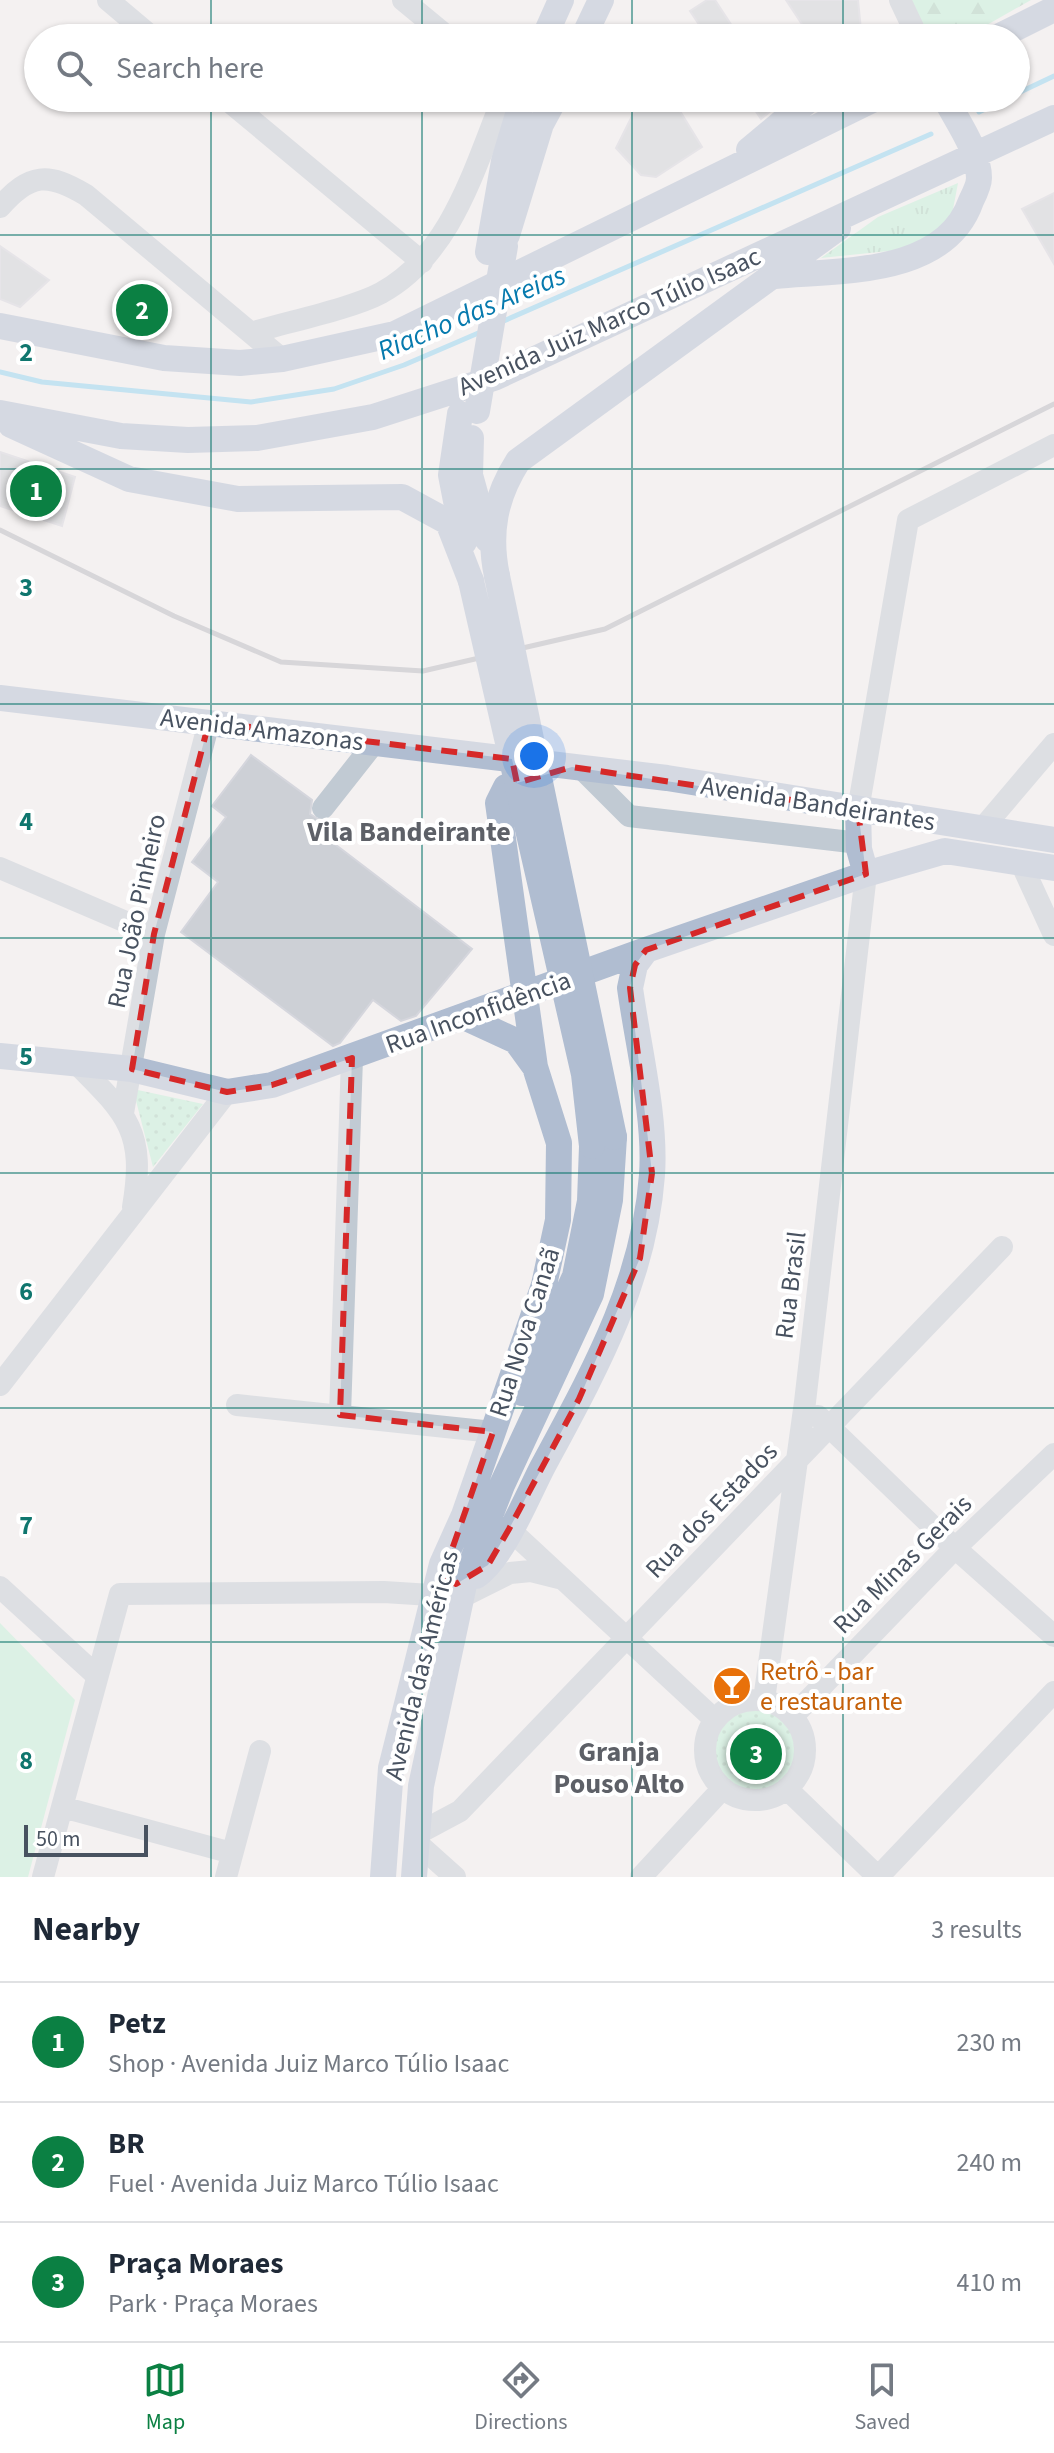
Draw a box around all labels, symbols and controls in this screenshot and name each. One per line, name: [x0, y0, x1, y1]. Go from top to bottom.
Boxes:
search box: [24, 24, 1030, 112]
icon: search: [52, 46, 96, 90]
text: Search here: [116, 47, 264, 90]
street label: Avenida Juiz Marco Túlio Isaac: [452, 238, 767, 405]
water label: Riacho das Areias: [371, 255, 572, 371]
pin: 2: [116, 280, 168, 340]
text: 2: [19, 334, 33, 371]
pin: 1: [10, 461, 62, 521]
text: 3: [19, 569, 33, 606]
street label: Avenida Amazonas: [158, 699, 366, 760]
your location: [514, 736, 554, 776]
street label: Avenida Bandeirantes: [698, 767, 938, 840]
text: 4: [19, 803, 33, 840]
street label: Rua João Pinheiro: [98, 811, 175, 1012]
district label: Vila Bandeirante: [306, 812, 511, 852]
street label: Rua Inconfidência: [380, 962, 576, 1063]
text: 5: [19, 1038, 33, 1075]
street label: Rua Brasil: [766, 1229, 815, 1341]
street label: Rua Nova Canaã: [480, 1243, 569, 1422]
text: 6: [19, 1273, 33, 1310]
street label: Rua dos Estados: [637, 1434, 786, 1587]
street label: Rua Minas Gerais: [824, 1486, 980, 1642]
text: 7: [19, 1507, 33, 1544]
street label: Avenida das Américas: [375, 1546, 468, 1784]
place label: Retrô - bar e restaurante: [760, 1653, 903, 1720]
bar icon: Retrô - bar e restaurante: [711, 1665, 753, 1707]
pin: 3: [730, 1724, 782, 1784]
district label: Granja Pouso Alto: [554, 1732, 684, 1804]
text: 8: [19, 1742, 33, 1779]
scale bar: [24, 1821, 148, 1857]
text: 50 m: [36, 1823, 81, 1855]
text: Nearby: [32, 1905, 140, 1954]
text: 3 results: [931, 1911, 1022, 1948]
text: Petz: [108, 2002, 166, 2045]
text: 1: [51, 2024, 65, 2061]
text: 230 m: [956, 2024, 1022, 2061]
text: Shop · Avenida Juiz Marco Túlio Isaac: [108, 2045, 509, 2082]
text: BR: [108, 2122, 145, 2165]
text: 2: [51, 2144, 65, 2181]
text: 240 m: [956, 2144, 1022, 2181]
text: Fuel · Avenida Juiz Marco Túlio Isaac: [108, 2165, 499, 2202]
text: Praça Moraes: [108, 2242, 284, 2285]
text: 3: [51, 2264, 65, 2301]
text: 410 m: [956, 2264, 1022, 2301]
text: Park · Praça Moraes: [108, 2285, 318, 2322]
tab: Map: [143, 2358, 187, 2438]
tab: Directions: [474, 2358, 567, 2438]
tab: Saved: [854, 2358, 911, 2438]

